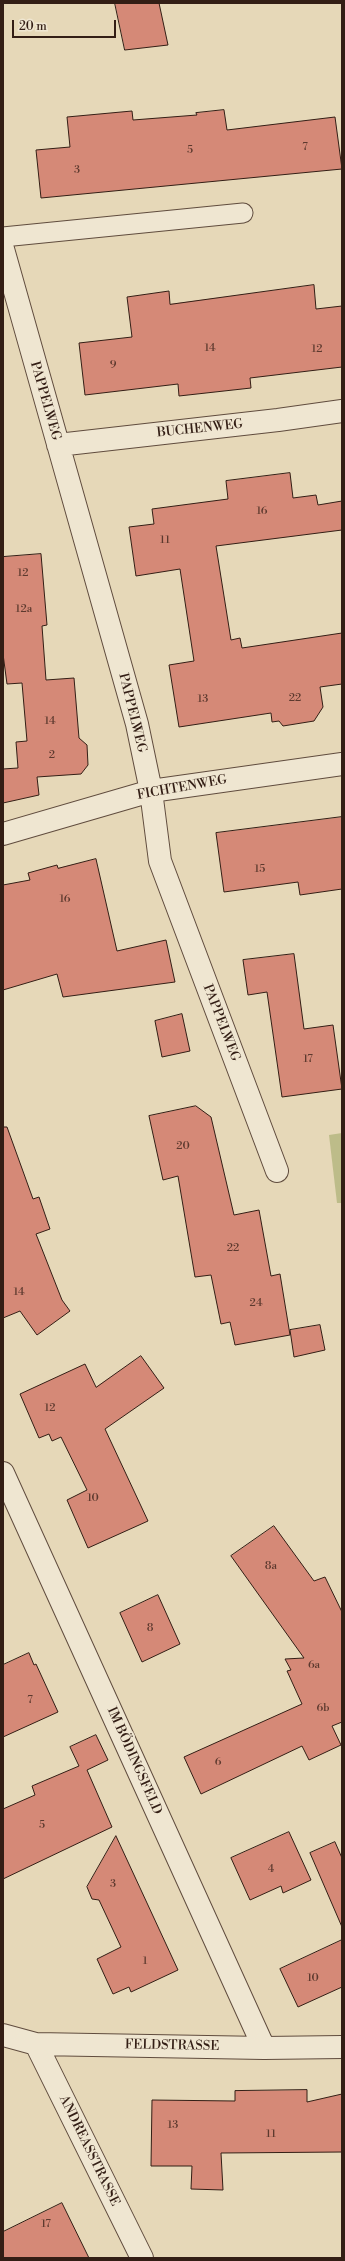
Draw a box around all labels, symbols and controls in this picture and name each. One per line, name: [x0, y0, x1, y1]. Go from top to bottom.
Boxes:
scale bar: [14, 12, 118, 38]
text: 20 m: [19, 19, 47, 34]
house number: 7: [302, 140, 308, 154]
house number: 5: [187, 143, 193, 157]
house number: 3: [74, 163, 80, 177]
house number: 14: [205, 341, 215, 355]
house number: 12: [311, 342, 323, 356]
house number: 9: [110, 358, 116, 372]
street label: PAPPELWEG: [26, 360, 64, 442]
street label: BUCHENWEG: [156, 417, 244, 441]
house number: 16: [256, 504, 268, 518]
house number: 11: [160, 533, 170, 547]
house number: 12: [17, 566, 29, 580]
house number: 12a: [16, 602, 32, 616]
street label: PAPPELWEG: [115, 672, 149, 754]
house number: 22: [289, 691, 301, 705]
house number: 13: [198, 692, 208, 706]
house number: 14: [45, 714, 55, 728]
house number: 2: [49, 748, 55, 762]
street label: FICHTENWEG: [136, 772, 228, 804]
house number: 15: [255, 862, 265, 876]
house number: 16: [59, 892, 71, 906]
street label: PAPPELWEG: [199, 982, 243, 1064]
house number: 17: [303, 1052, 313, 1066]
house number: 20: [176, 1139, 190, 1153]
house number: 22: [227, 1241, 239, 1255]
house number: 14: [14, 1285, 24, 1299]
house number: 24: [250, 1296, 262, 1310]
house number: 12: [44, 1401, 56, 1415]
house number: 10: [87, 1491, 99, 1505]
house number: 8a: [265, 1559, 277, 1573]
house number: 8: [147, 1621, 153, 1635]
house number: 6a: [308, 1658, 320, 1672]
house number: 7: [27, 1693, 33, 1707]
house number: 6b: [317, 1701, 329, 1715]
street label: IM BÖDINGSFELD: [103, 1705, 165, 1817]
house number: 6: [215, 1755, 221, 1769]
house number: 5: [39, 1818, 45, 1832]
house number: 4: [268, 1862, 274, 1876]
house number: 3: [110, 1877, 116, 1891]
house number: 1: [143, 1954, 147, 1968]
house number: 10: [307, 1971, 319, 1985]
street label: FELDSTRASSE: [125, 2037, 219, 2055]
street label: ANDREASSTRASSE: [55, 2093, 123, 2209]
house number: 13: [168, 2118, 178, 2132]
house number: 11: [266, 2127, 276, 2141]
house number: 17: [41, 2217, 51, 2231]

